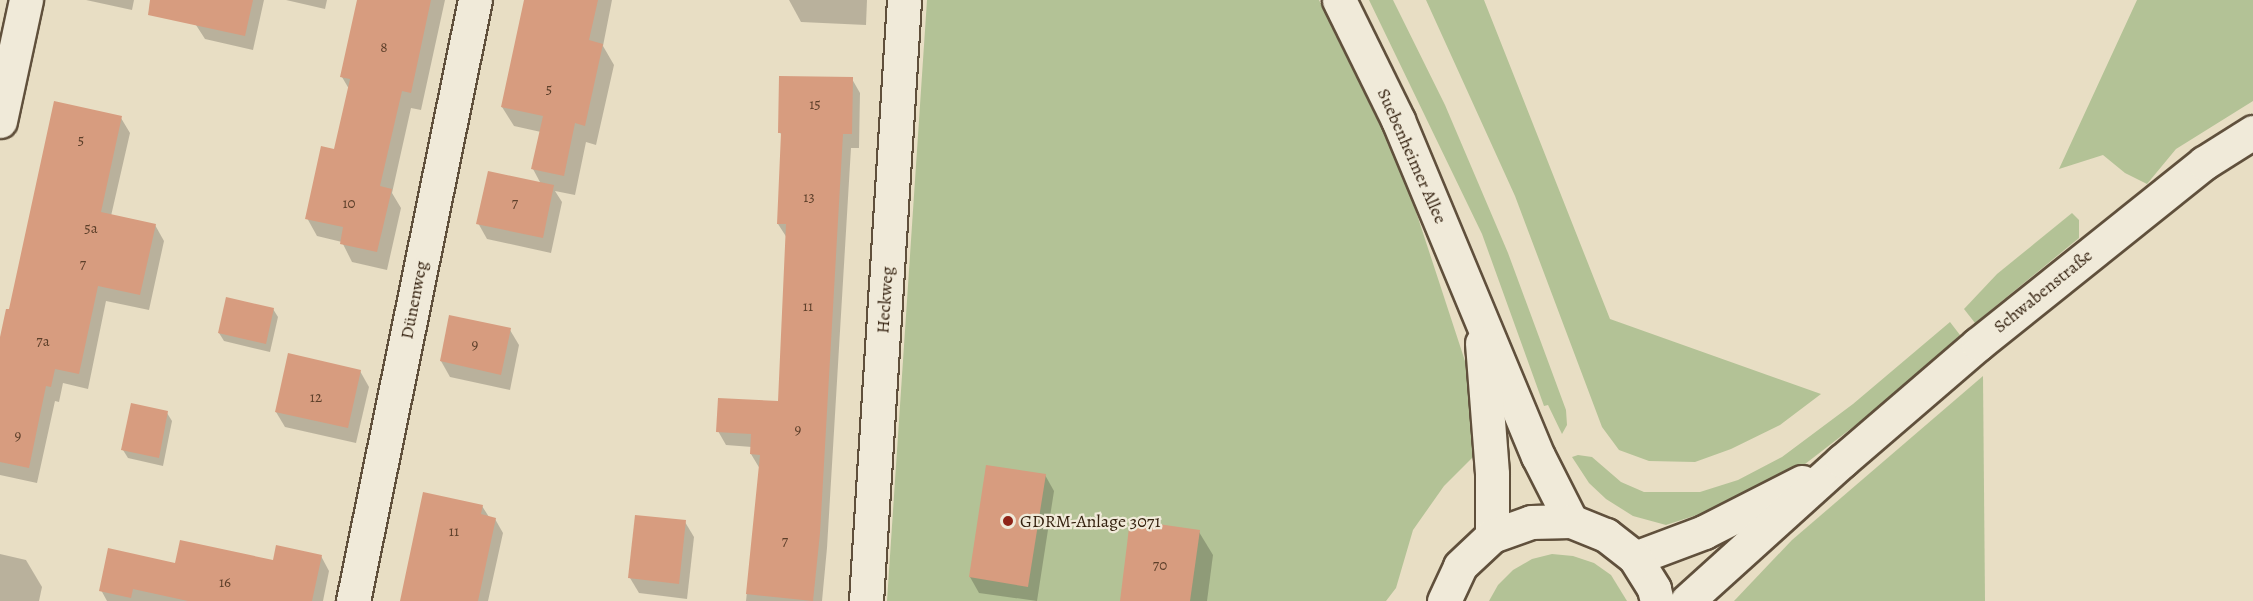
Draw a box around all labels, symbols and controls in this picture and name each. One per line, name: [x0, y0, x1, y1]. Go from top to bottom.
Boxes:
house number: 8: [380, 39, 388, 57]
house number: 5: [546, 81, 552, 99]
street label: Suebenheimer Allee: [1372, 85, 1452, 227]
house number: 15: [809, 96, 821, 114]
house number: 5: [78, 132, 84, 150]
house number: 13: [803, 189, 815, 207]
house number: 10: [342, 195, 356, 213]
house number: 7: [512, 195, 518, 213]
house number: 5a: [84, 220, 98, 238]
street label: Schwabenstraße: [1989, 245, 2097, 337]
house number: 7: [80, 256, 86, 274]
street label: Dünenweg: [396, 259, 432, 341]
street label: Heckweg: [872, 266, 898, 334]
house number: 11: [803, 298, 813, 316]
house number: 7a: [36, 333, 50, 351]
house number: 9: [472, 336, 478, 354]
house number: 12: [310, 389, 322, 407]
house number: 9: [795, 421, 801, 439]
house number: 9: [15, 427, 21, 445]
place label: GDRM-Anlage 3071: [1020, 510, 1161, 532]
marker: GDRM-Anlage 3071: [1001, 514, 1015, 528]
house number: 11: [449, 523, 459, 541]
house number: 7: [782, 533, 788, 551]
house number: 70: [1153, 557, 1167, 575]
house number: 16: [219, 574, 231, 592]

